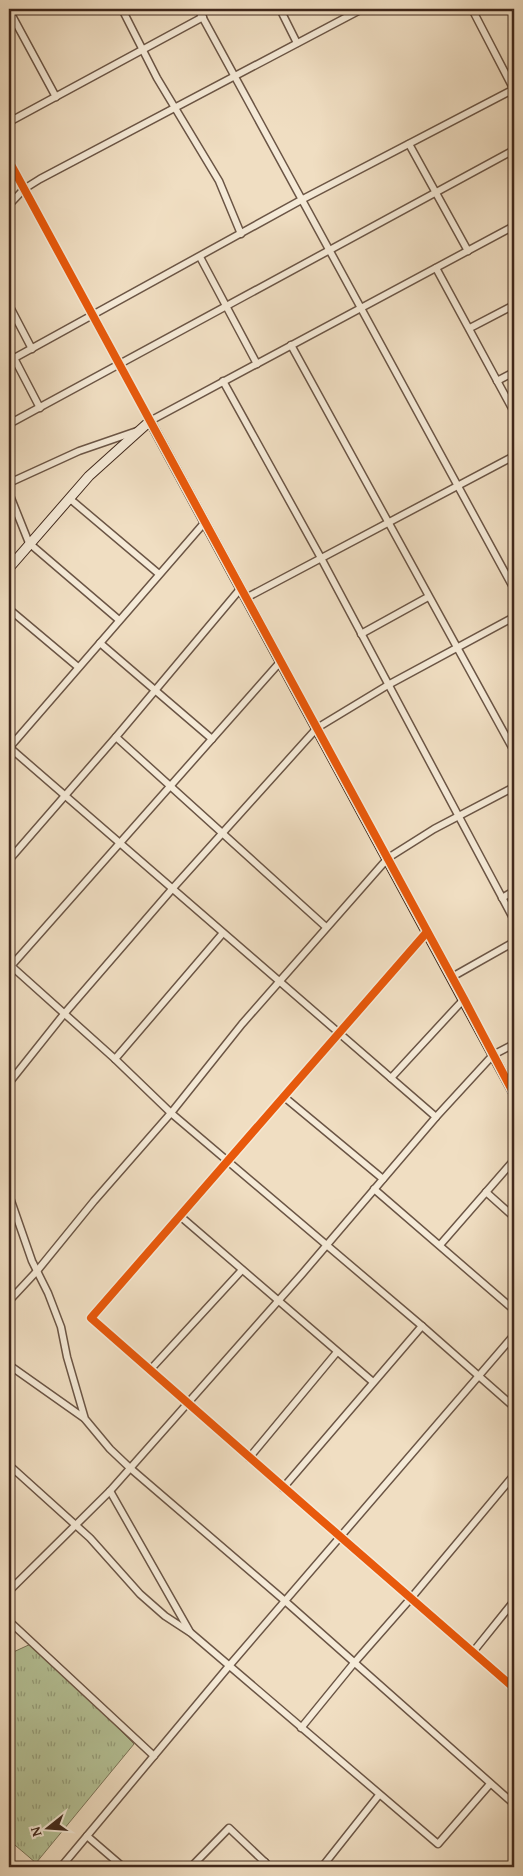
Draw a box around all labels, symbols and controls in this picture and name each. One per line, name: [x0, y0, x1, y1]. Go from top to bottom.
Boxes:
north arrow: [22, 1804, 72, 1854]
text: N: [24, 1824, 46, 1839]

